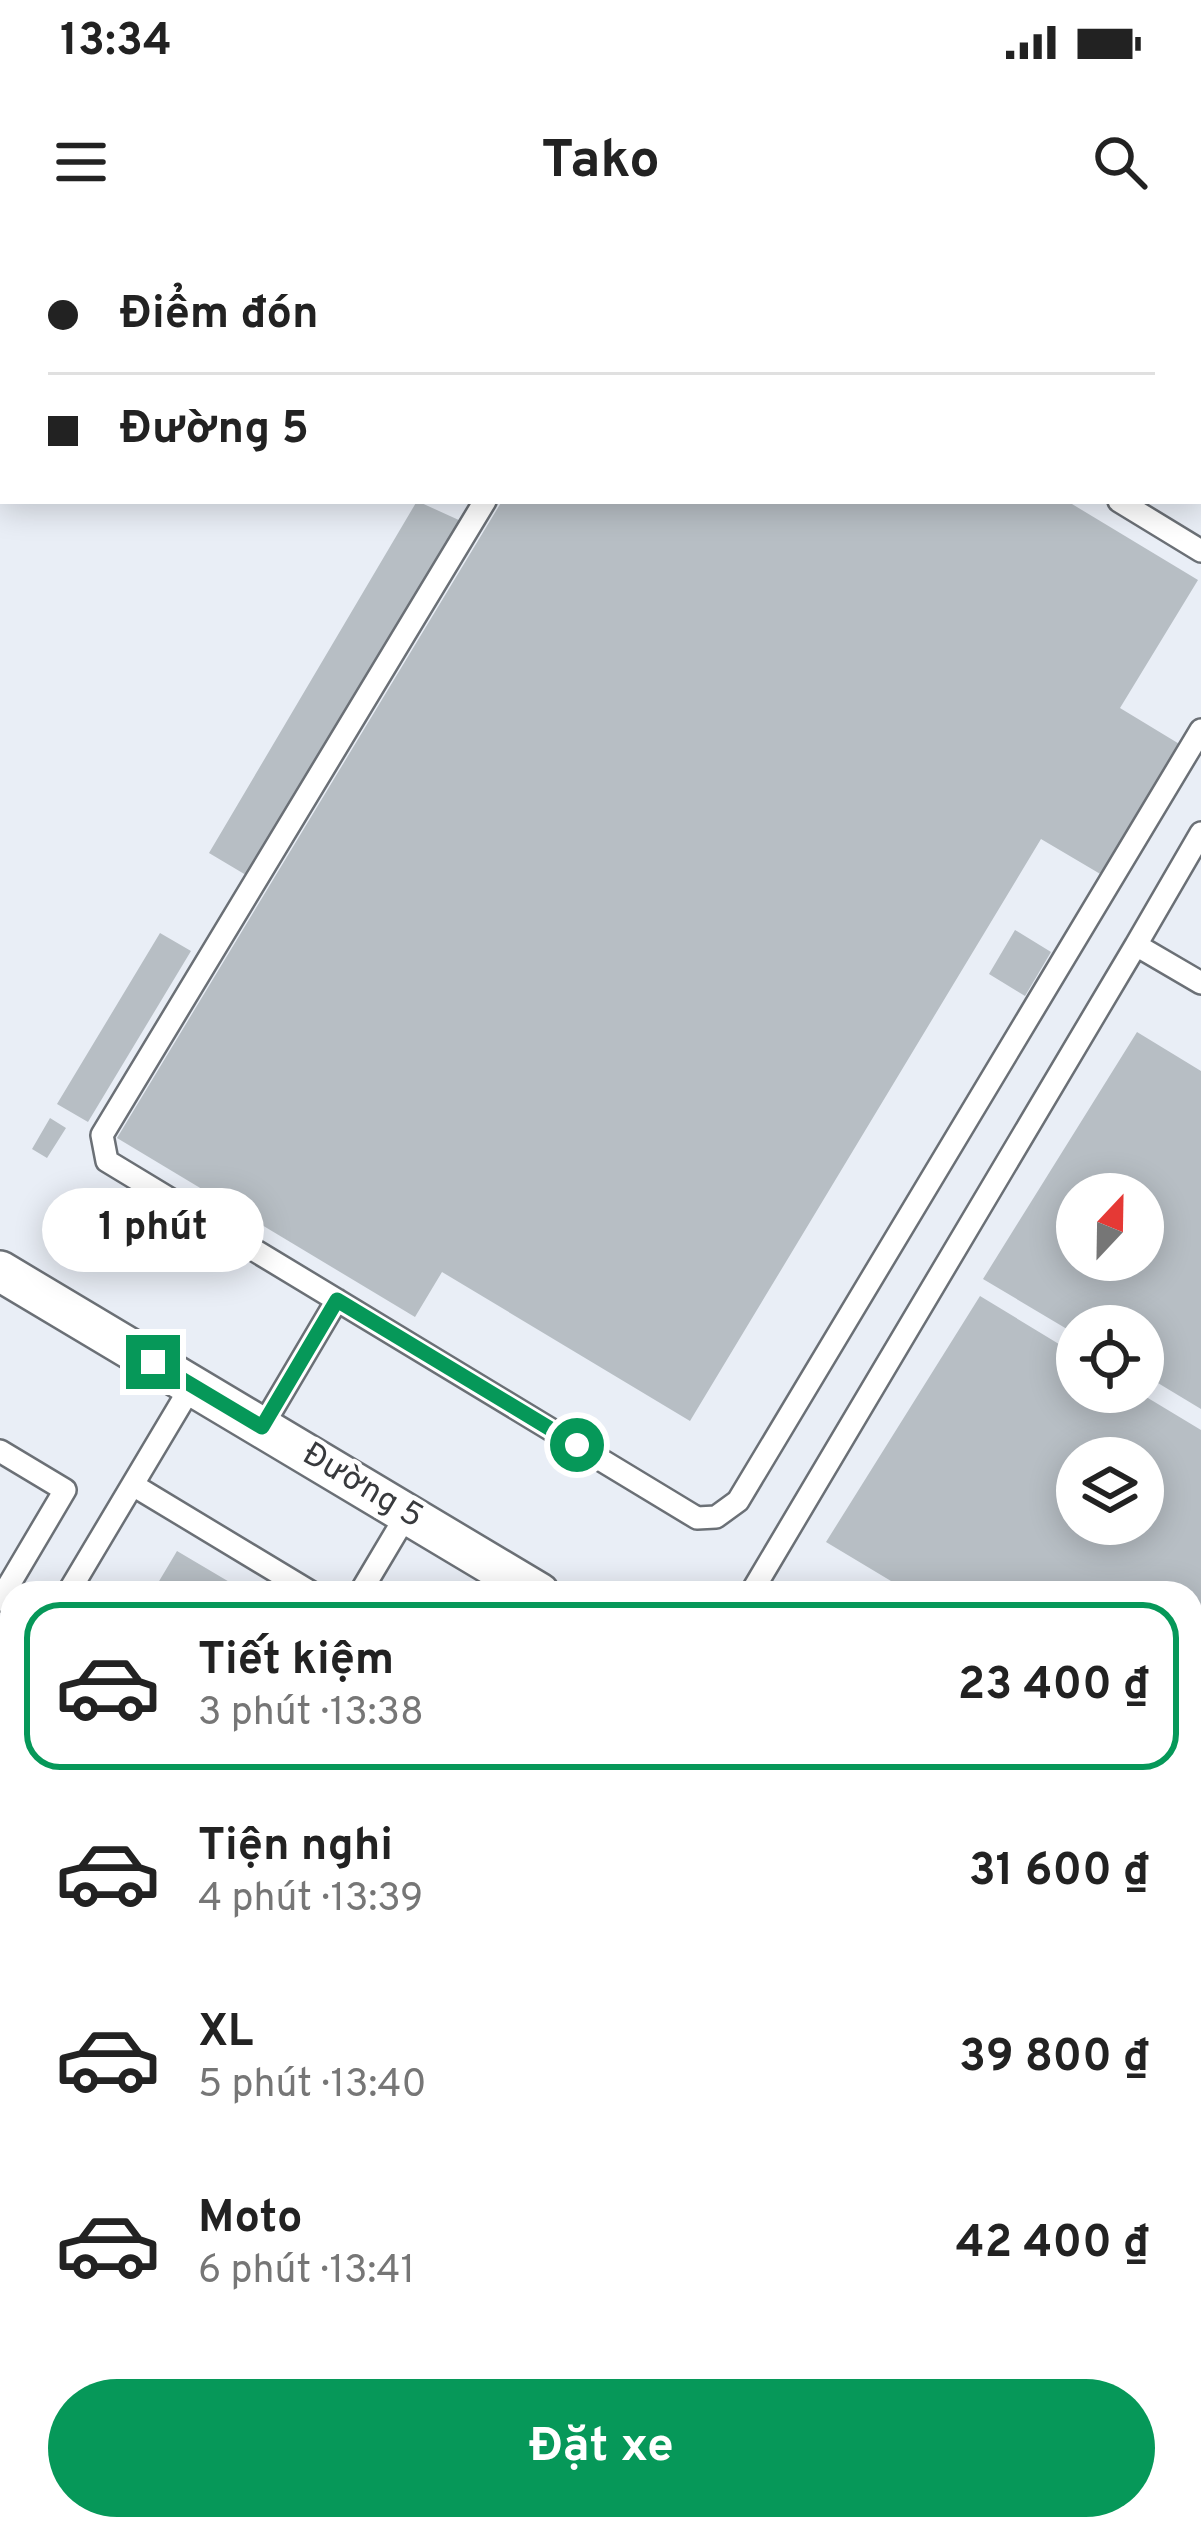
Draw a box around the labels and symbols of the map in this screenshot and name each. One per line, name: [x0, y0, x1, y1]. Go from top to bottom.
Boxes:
north arrow: [1056, 1173, 1164, 1281]
callout: 1 phút: [42, 1188, 264, 1272]
route end: [126, 1335, 180, 1389]
route start: [550, 1418, 604, 1472]
street label: Đường 5: [294, 1435, 430, 1539]

